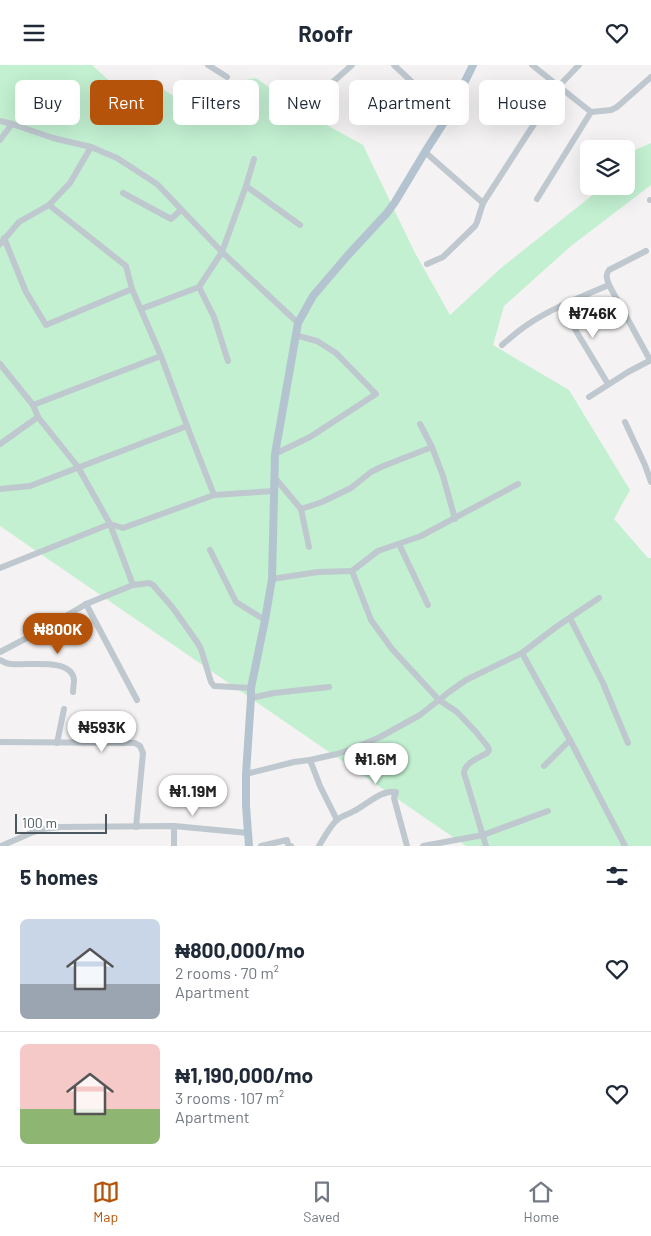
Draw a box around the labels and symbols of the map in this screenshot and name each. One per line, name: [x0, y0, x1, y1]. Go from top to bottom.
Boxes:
pin: ₦746K: [558, 297, 628, 339]
pin: ₦800K: [23, 613, 93, 655]
pin: ₦593K: [67, 711, 137, 753]
pin: ₦1.6M: [341, 743, 411, 785]
pin: ₦1.19M: [152, 775, 234, 817]
scale bar: [15, 811, 108, 834]

